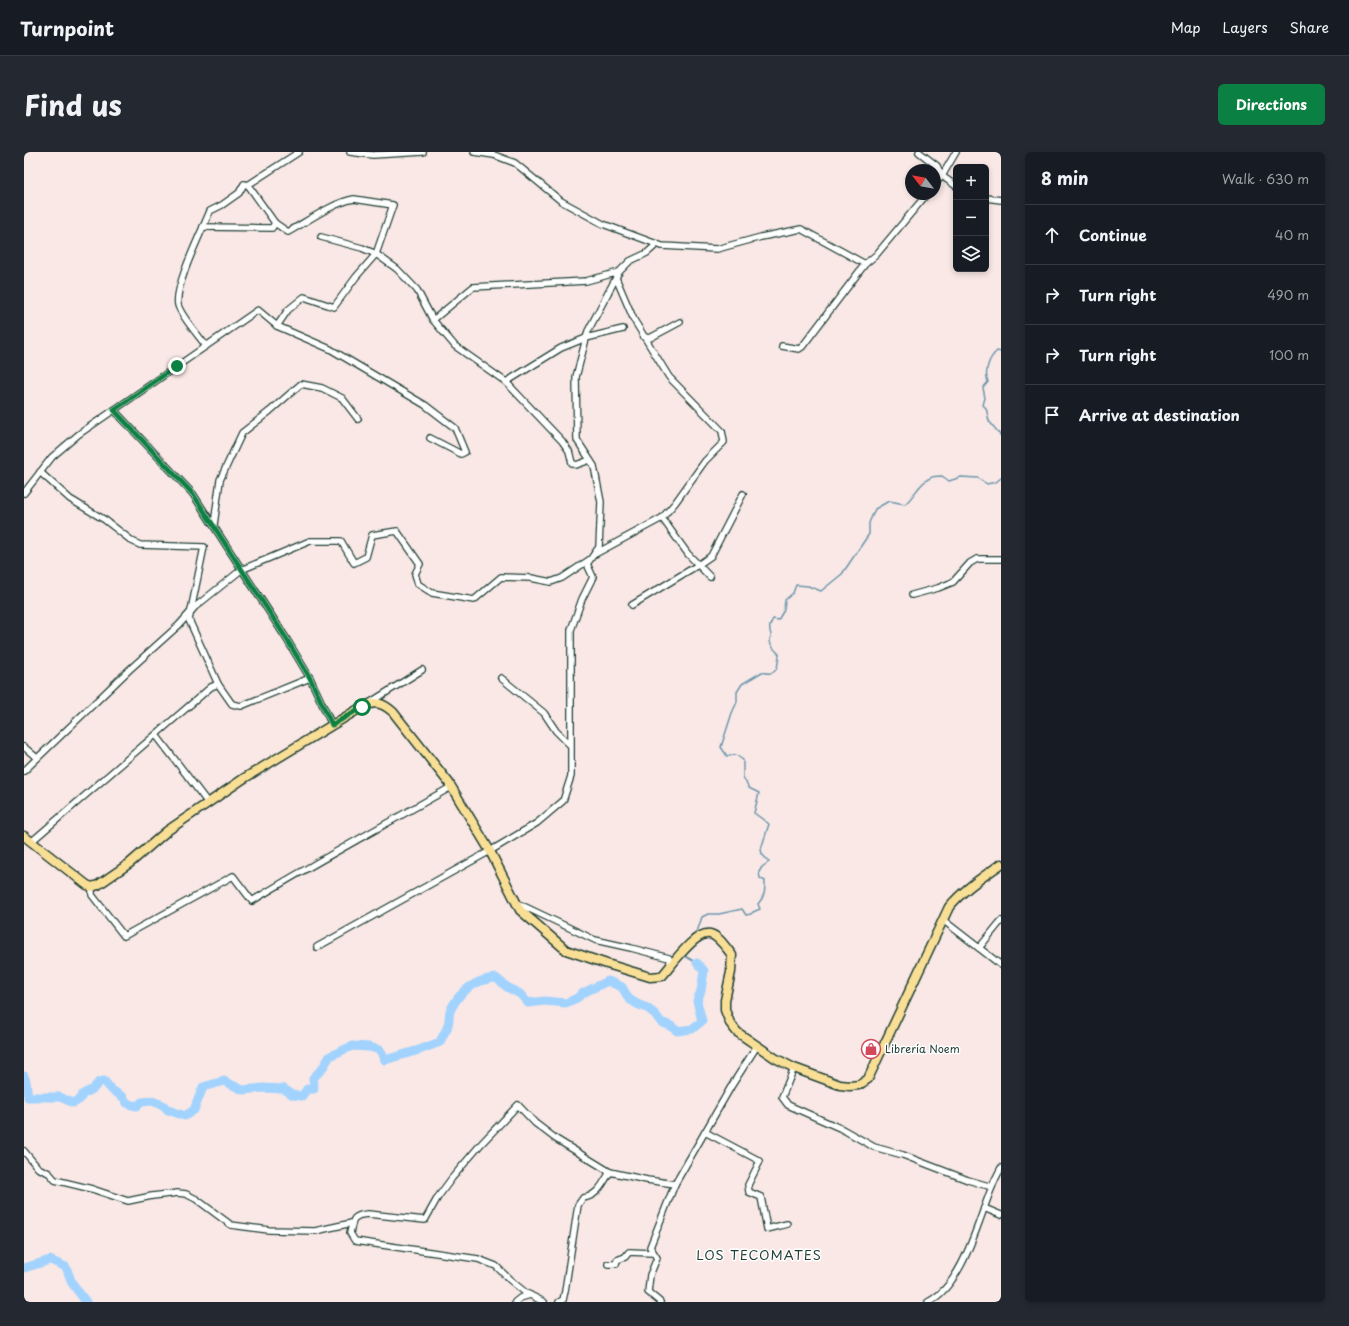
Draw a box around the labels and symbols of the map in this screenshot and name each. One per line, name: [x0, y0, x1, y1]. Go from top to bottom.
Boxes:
north arrow: [905, 164, 941, 200]
route end: [168, 357, 186, 375]
route start: [353, 698, 371, 716]
shop icon: Librería Noem: [860, 1038, 882, 1060]
place label: Librería Noem: [885, 1040, 960, 1057]
district label: LOS TECOMATES: [696, 1245, 822, 1264]

